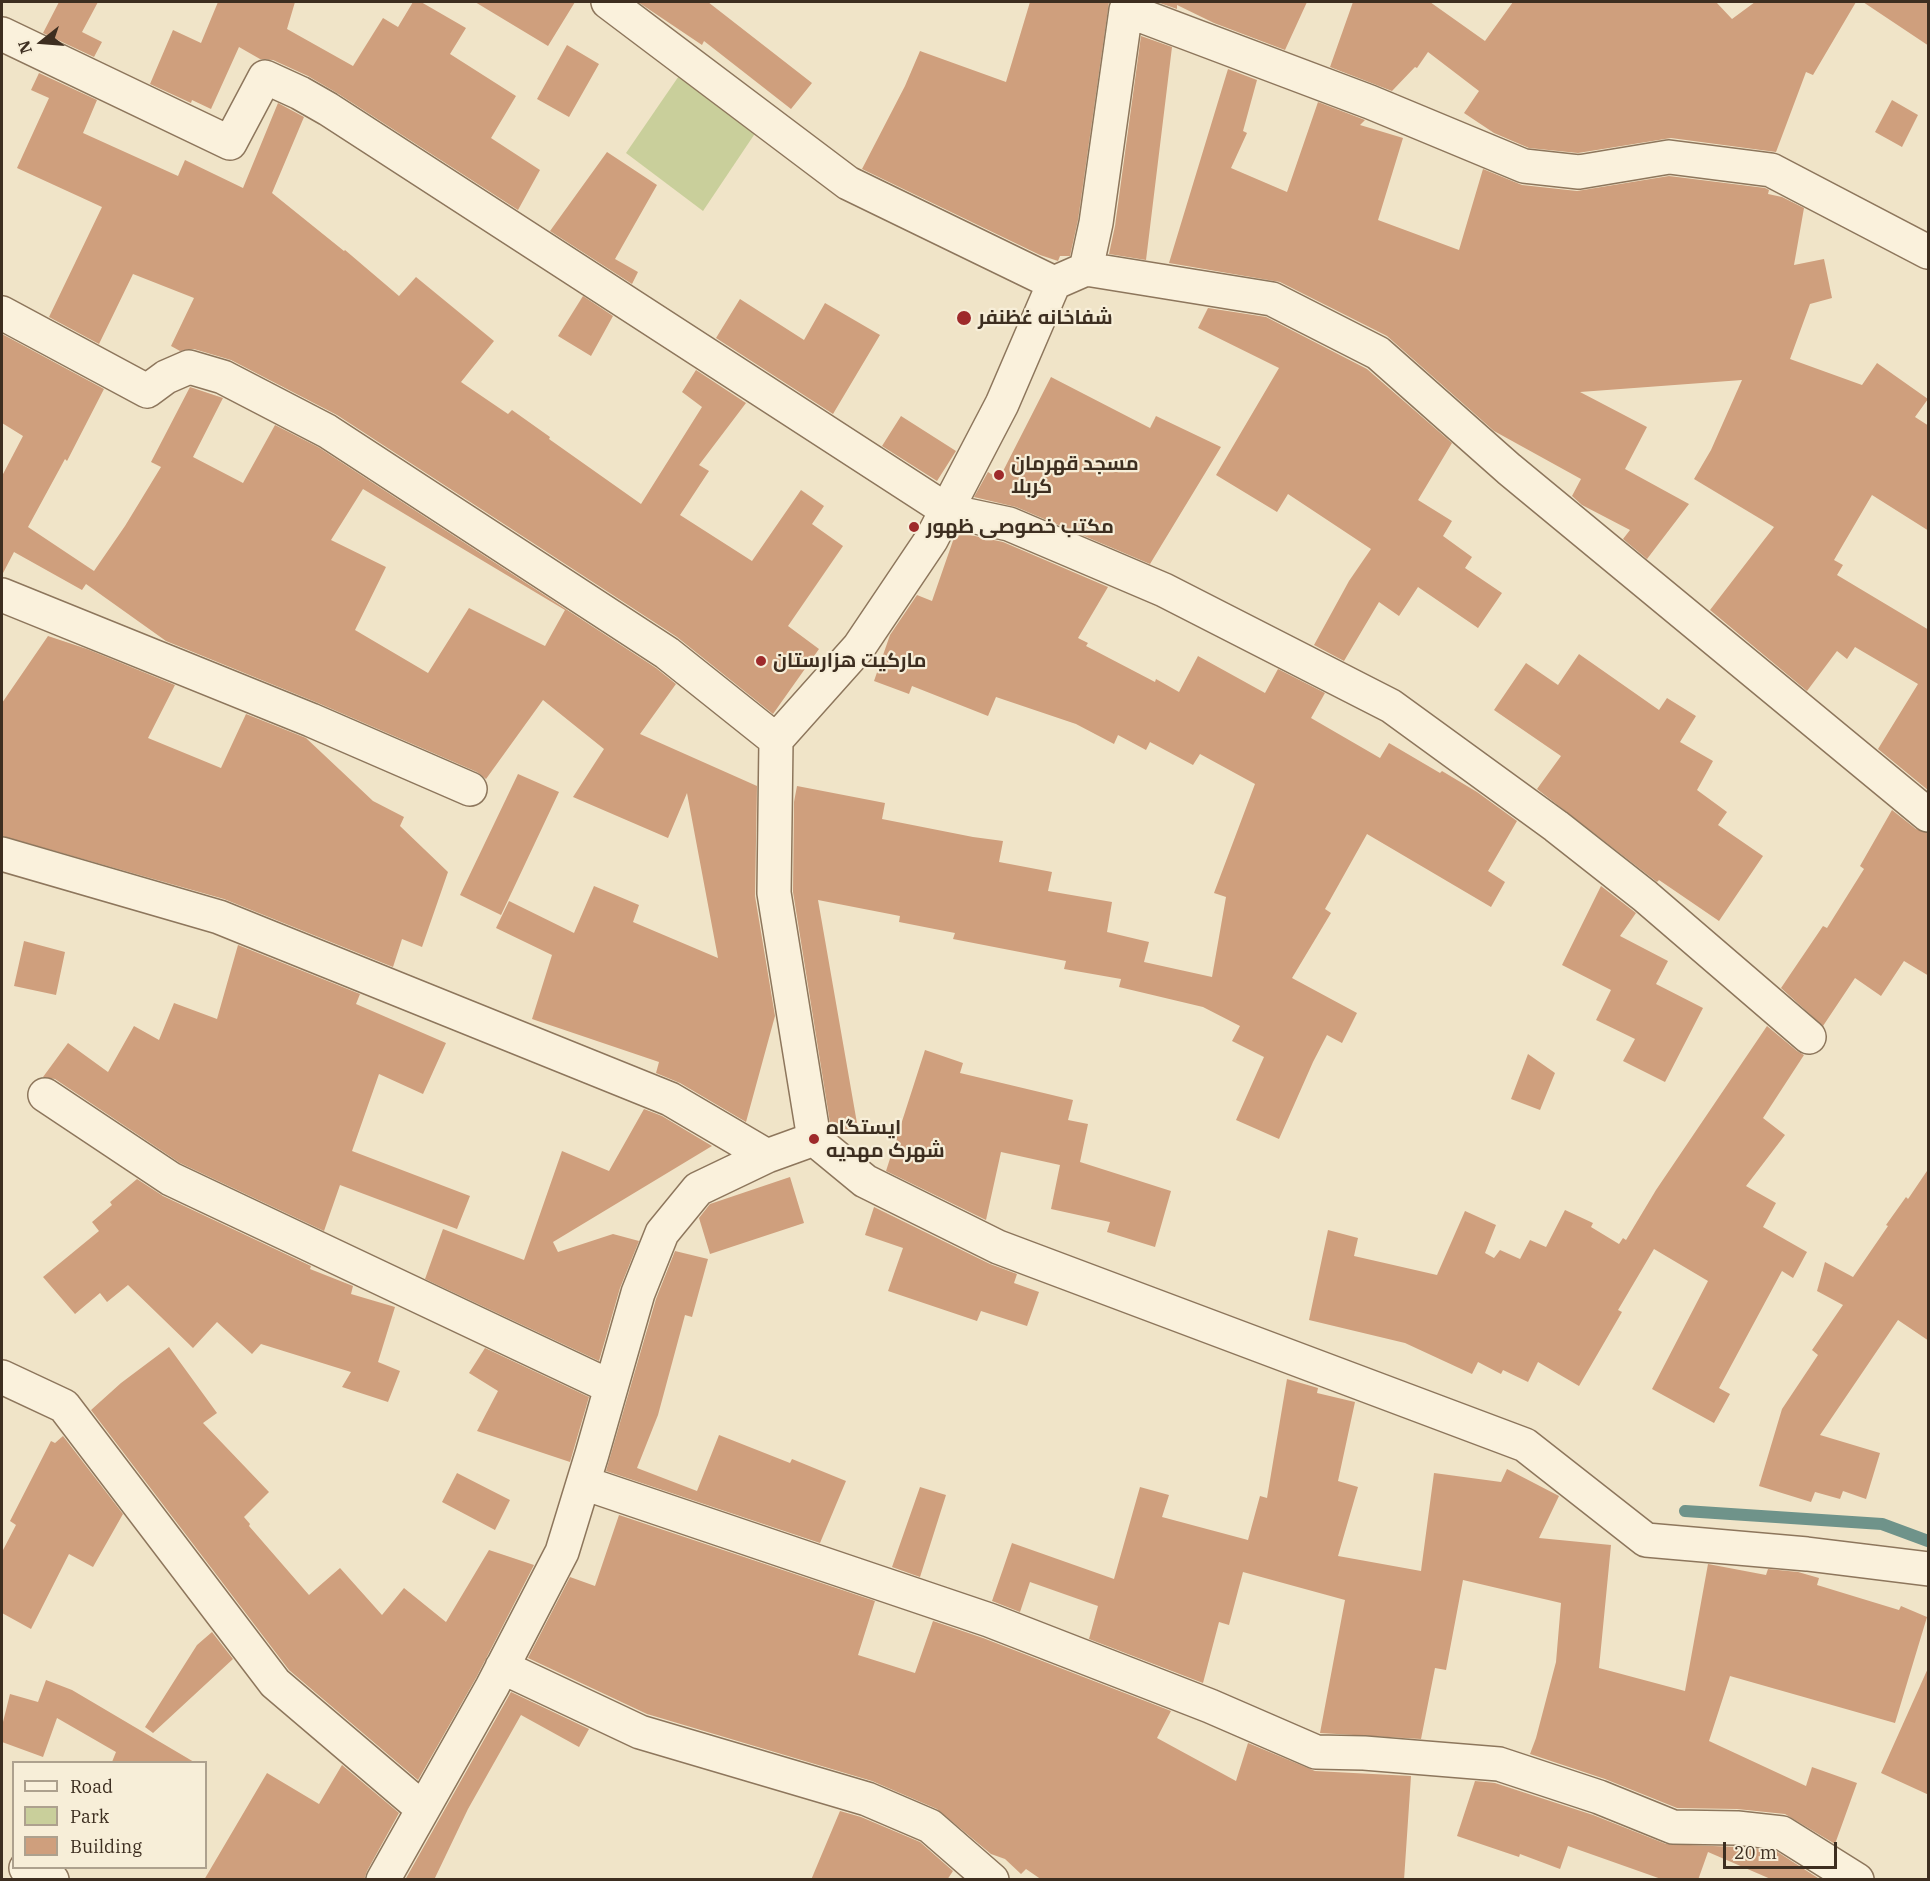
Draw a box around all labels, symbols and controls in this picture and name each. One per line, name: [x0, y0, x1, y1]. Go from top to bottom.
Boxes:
north arrow: [12, 12, 72, 72]
text: N: [13, 38, 36, 56]
place label: شفاخانه غظنفر: [978, 306, 1113, 330]
marker: شفاخانه غظنفر: [955, 309, 973, 327]
place label: مسجد قهرمان کربلا: [1011, 452, 1139, 499]
marker: مسجد قهرمان کربلا: [992, 468, 1006, 482]
place label: مکتب خصوصی ظهور: [926, 515, 1114, 539]
marker: مکتب خصوصی ظهور: [907, 520, 921, 534]
place label: مارکیت هزارستان: [773, 649, 927, 673]
marker: مارکیت هزارستان: [754, 654, 768, 668]
place label: ایستگاه شهرک مهدیه: [826, 1116, 945, 1163]
marker: ایستگاه شهرک مهدیه: [807, 1132, 821, 1146]
legend: [12, 1761, 207, 1869]
text: Road: [70, 1775, 113, 1798]
text: Park: [70, 1805, 109, 1828]
scale bar: [1726, 1830, 1840, 1868]
text: Building: [70, 1835, 142, 1858]
text: 20 m: [1734, 1841, 1777, 1864]

